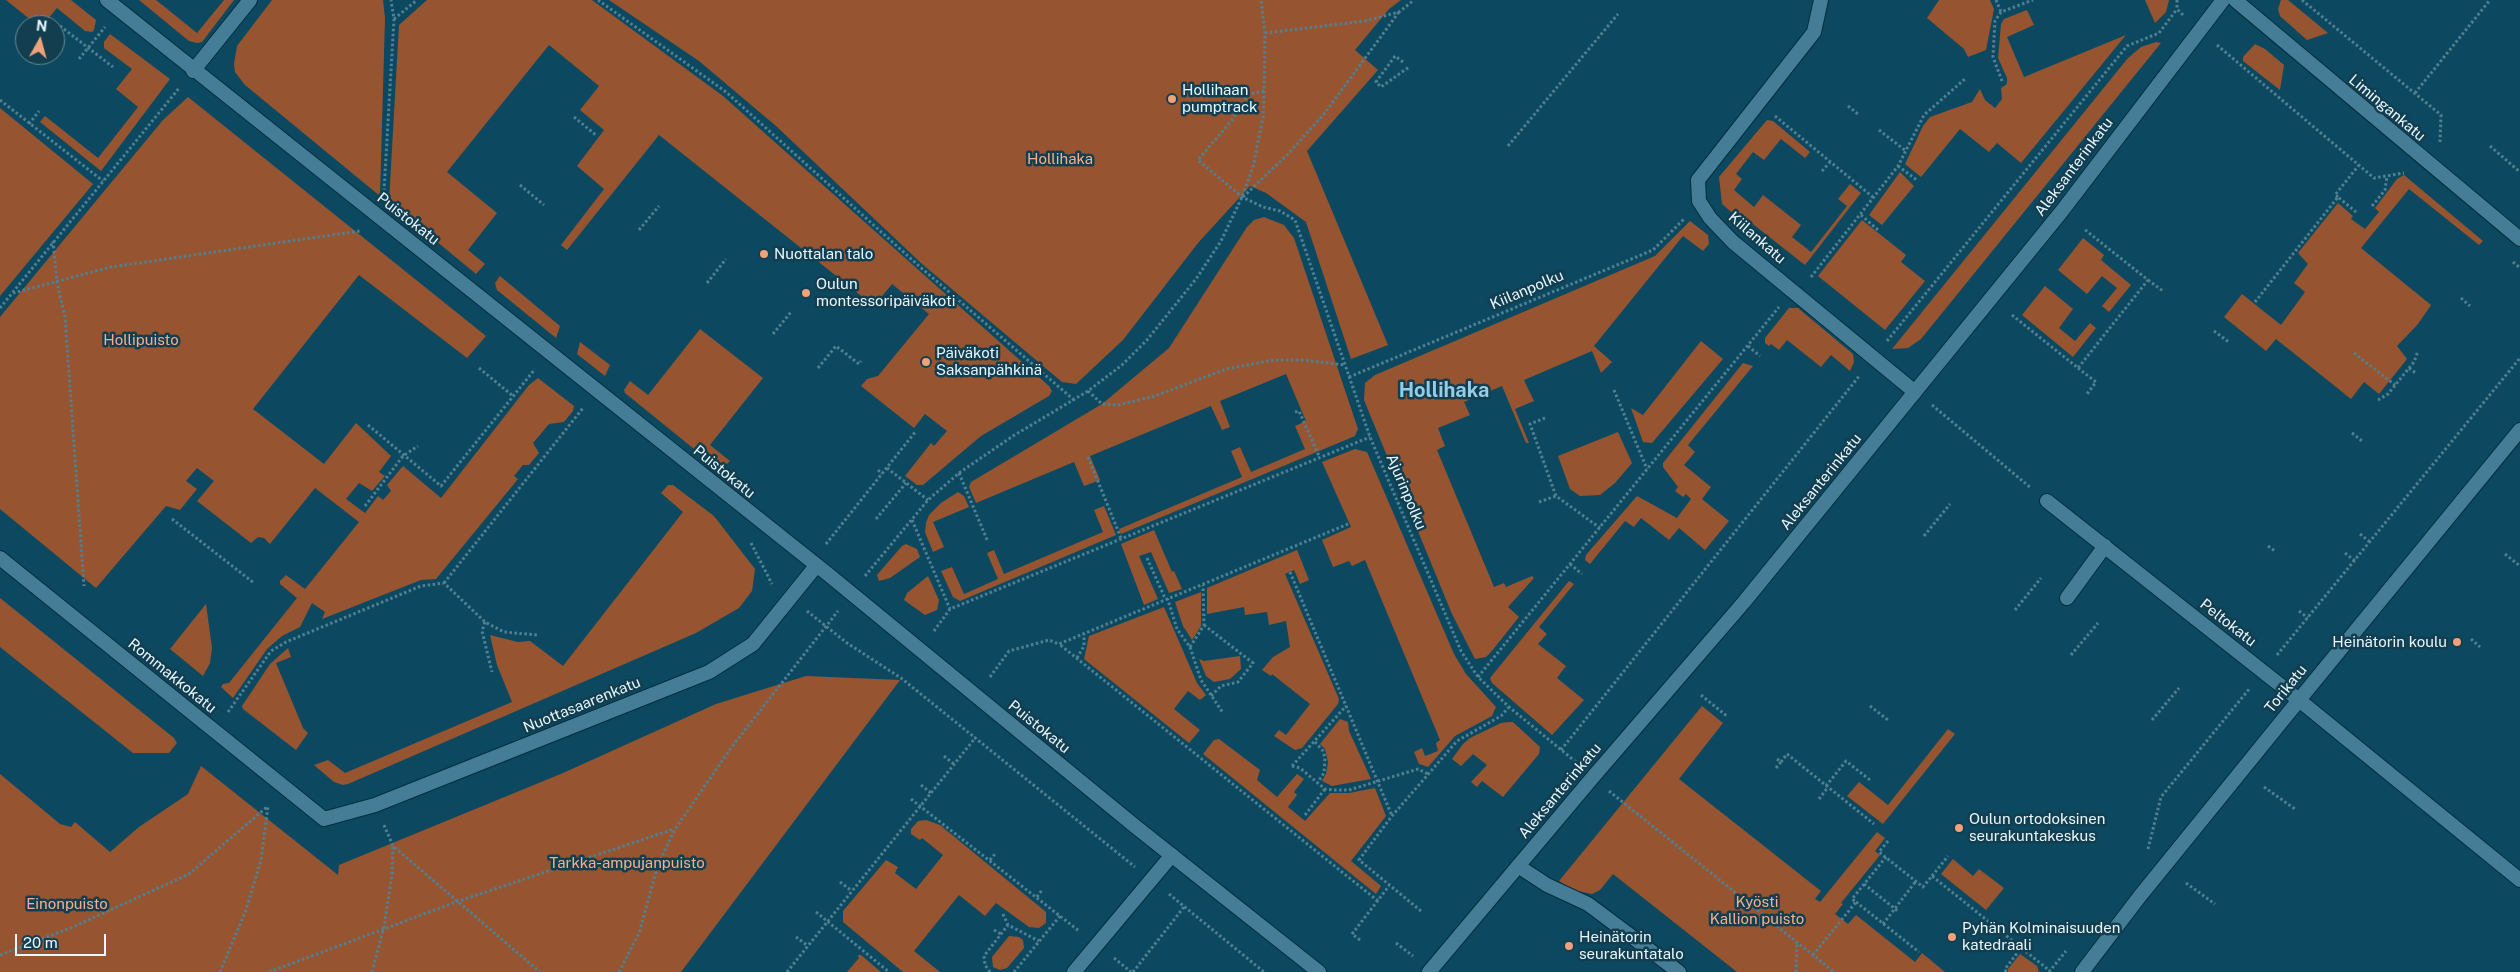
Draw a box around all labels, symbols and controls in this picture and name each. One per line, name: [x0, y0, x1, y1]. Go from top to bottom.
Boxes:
north arrow: [15, 15, 65, 65]
text: N: [35, 17, 48, 35]
street label: Limingankatu: [2345, 71, 2429, 145]
place label: Hollihaan pumptrack: [1182, 81, 1257, 116]
marker: Hollihaan pumptrack: [1166, 93, 1178, 105]
street label: Aleksanterinkatu: [2031, 114, 2117, 220]
park label: Hollihaka: [1027, 150, 1093, 168]
street label: Puistokatu: [373, 189, 443, 249]
street label: Kiilankatu: [1725, 208, 1789, 268]
place label: Nuottalan talo: [774, 245, 873, 263]
marker: Nuottalan talo: [758, 248, 770, 260]
street label: Kiilanpolku: [1488, 266, 1566, 314]
place label: Oulun montessoripäiväkoti: [816, 275, 955, 310]
marker: Oulun montessoripäiväkoti: [800, 287, 812, 299]
park label: Hollipuisto: [103, 331, 179, 349]
place label: Päiväkoti Saksanpähkinä: [936, 344, 1042, 379]
marker: Päiväkoti Saksanpähkinä: [920, 356, 932, 368]
district label: Hollihaka: [1399, 379, 1489, 403]
street label: Aleksanterinkatu: [1777, 430, 1865, 534]
street label: Puistokatu: [689, 442, 759, 502]
street label: Ajurinpolku: [1382, 451, 1430, 533]
street label: Peltokatu: [2196, 595, 2260, 651]
place label: Heinätorin koulu: [2332, 633, 2447, 651]
street label: Rommakkokatu: [124, 635, 220, 717]
marker: Heinätorin koulu: [2451, 636, 2463, 648]
street label: Torikatu: [2261, 661, 2311, 717]
street label: Nuottasaarenkatu: [521, 673, 643, 737]
street label: Puistokatu: [1004, 697, 1074, 757]
street label: Aleksanterinkatu: [1515, 740, 1605, 842]
place label: Oulun ortodoksinen seurakuntakeskus: [1969, 810, 2105, 845]
marker: Oulun ortodoksinen seurakuntakeskus: [1953, 822, 1965, 834]
park label: Tarkka-ampujanpuisto: [549, 854, 705, 872]
park label: Kyösti Kallion puisto: [1710, 893, 1804, 928]
park label: Einonpuisto: [26, 895, 108, 913]
place label: Pyhän Kolminaisuuden katedraali: [1962, 919, 2120, 954]
scale bar: [18, 924, 109, 956]
place label: Heinätorin seurakuntatalo: [1579, 928, 1684, 963]
marker: Pyhän Kolminaisuuden katedraali: [1946, 931, 1958, 943]
text: 20 m: [23, 934, 58, 951]
marker: Heinätorin seurakuntatalo: [1563, 940, 1575, 952]

